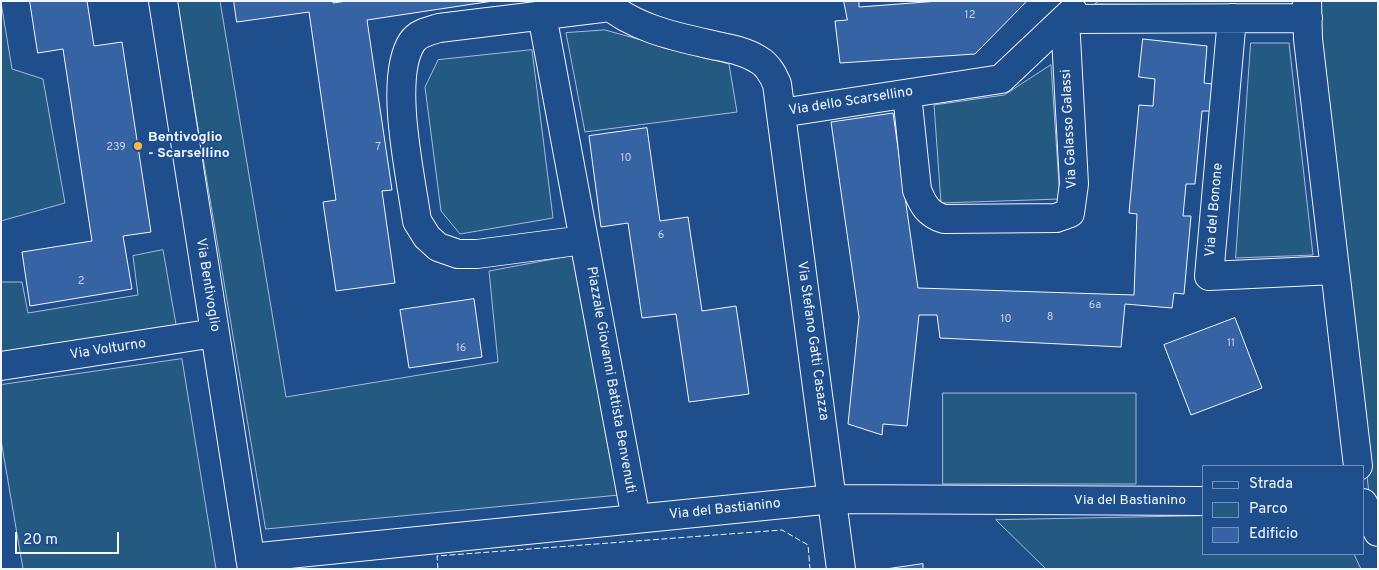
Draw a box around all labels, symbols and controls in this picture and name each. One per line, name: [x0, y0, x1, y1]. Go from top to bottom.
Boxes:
house number: 12: [965, 9, 975, 23]
street label: Via Galasso Galassi: [1058, 69, 1082, 189]
street label: Via dello Scarsellino: [788, 84, 914, 120]
place label: Bentivoglio - Scarsellino: [148, 130, 230, 162]
marker: Bentivoglio - Scarsellino: [132, 140, 144, 152]
house number: 239: [106, 141, 126, 155]
house number: 7: [375, 141, 381, 155]
house number: 10: [620, 152, 632, 166]
street label: Via del Bonone: [1203, 162, 1227, 258]
house number: 6: [658, 229, 664, 243]
street label: Via Bentivoglio: [191, 237, 223, 333]
street label: Via Stefano Gatti Casazza: [792, 260, 832, 422]
street label: Piazzale Giovanni Battista Benvenuti: [582, 265, 638, 495]
house number: 2: [78, 275, 84, 289]
house number: 6a: [1089, 299, 1101, 313]
house number: 8: [1047, 311, 1053, 325]
house number: 10: [1000, 313, 1012, 327]
street label: Via Volturno: [69, 336, 147, 364]
house number: 11: [1227, 337, 1235, 351]
house number: 16: [456, 342, 466, 356]
legend: [1202, 465, 1364, 555]
text: Strada: [1249, 475, 1293, 494]
street label: Via del Bastianino: [1074, 493, 1186, 509]
street label: Via del Bastianino: [668, 496, 782, 524]
text: Parco: [1249, 500, 1288, 519]
scale bar: [18, 522, 121, 554]
text: Edificio: [1249, 525, 1298, 544]
text: 20 m: [23, 531, 58, 550]

